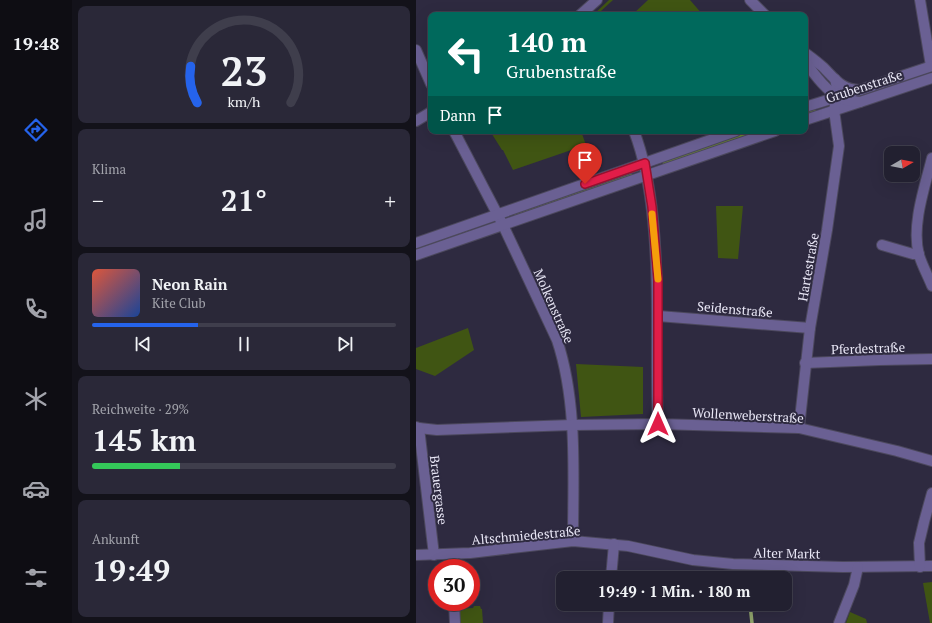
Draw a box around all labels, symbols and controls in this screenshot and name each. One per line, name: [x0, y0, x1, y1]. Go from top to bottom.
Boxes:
text: 140 m: [506, 23, 587, 60]
icon: left: [440, 28, 492, 80]
text: 19:48: [13, 31, 59, 55]
text: 23: [220, 43, 268, 98]
text: Grubenstraße: [506, 59, 616, 83]
street label: Grubenstraße: [823, 65, 905, 107]
text: km/h: [228, 91, 261, 110]
icon: arrive: [484, 104, 506, 126]
text: Dann: [440, 105, 476, 125]
icon: directions: [22, 116, 50, 144]
pin: [568, 143, 602, 184]
north arrow: [884, 146, 920, 182]
map controls: [884, 146, 920, 182]
icon: arrive: [574, 149, 596, 171]
text: Klima: [92, 160, 126, 178]
text: 21°: [221, 180, 267, 220]
text: −: [92, 186, 104, 215]
text: +: [384, 186, 396, 215]
icon: music: [22, 206, 50, 234]
street label: Hartestraße: [793, 231, 823, 303]
street label: Molkenstraße: [530, 266, 578, 346]
text: Neon Rain: [152, 274, 228, 294]
text: Kite Club: [152, 294, 206, 312]
icon: phone: [22, 295, 50, 323]
street label: Seidenstraße: [696, 297, 774, 321]
icon: previous: [132, 333, 154, 355]
icon: pause: [233, 333, 255, 355]
icon: next: [334, 333, 356, 355]
street label: Pferdestraße: [831, 338, 905, 358]
icon: climate: [22, 385, 50, 413]
text: Reichweite · 29%: [92, 400, 189, 418]
position arrow: [637, 403, 679, 445]
street label: Wollenweberstraße: [692, 403, 804, 427]
text: 145 km: [92, 420, 196, 460]
street label: Brauergasse: [426, 454, 452, 526]
icon: car: [22, 475, 50, 503]
street label: Altschmiedestraße: [471, 521, 581, 549]
text: Ankunft: [92, 530, 140, 548]
street label: Alter Markt: [754, 543, 821, 563]
text: 19:49: [92, 550, 170, 590]
speed limit sign: 30: [428, 559, 480, 611]
icon: filters: [22, 564, 50, 592]
text: 19:49 · 1 Min. · 180 m: [598, 581, 750, 601]

